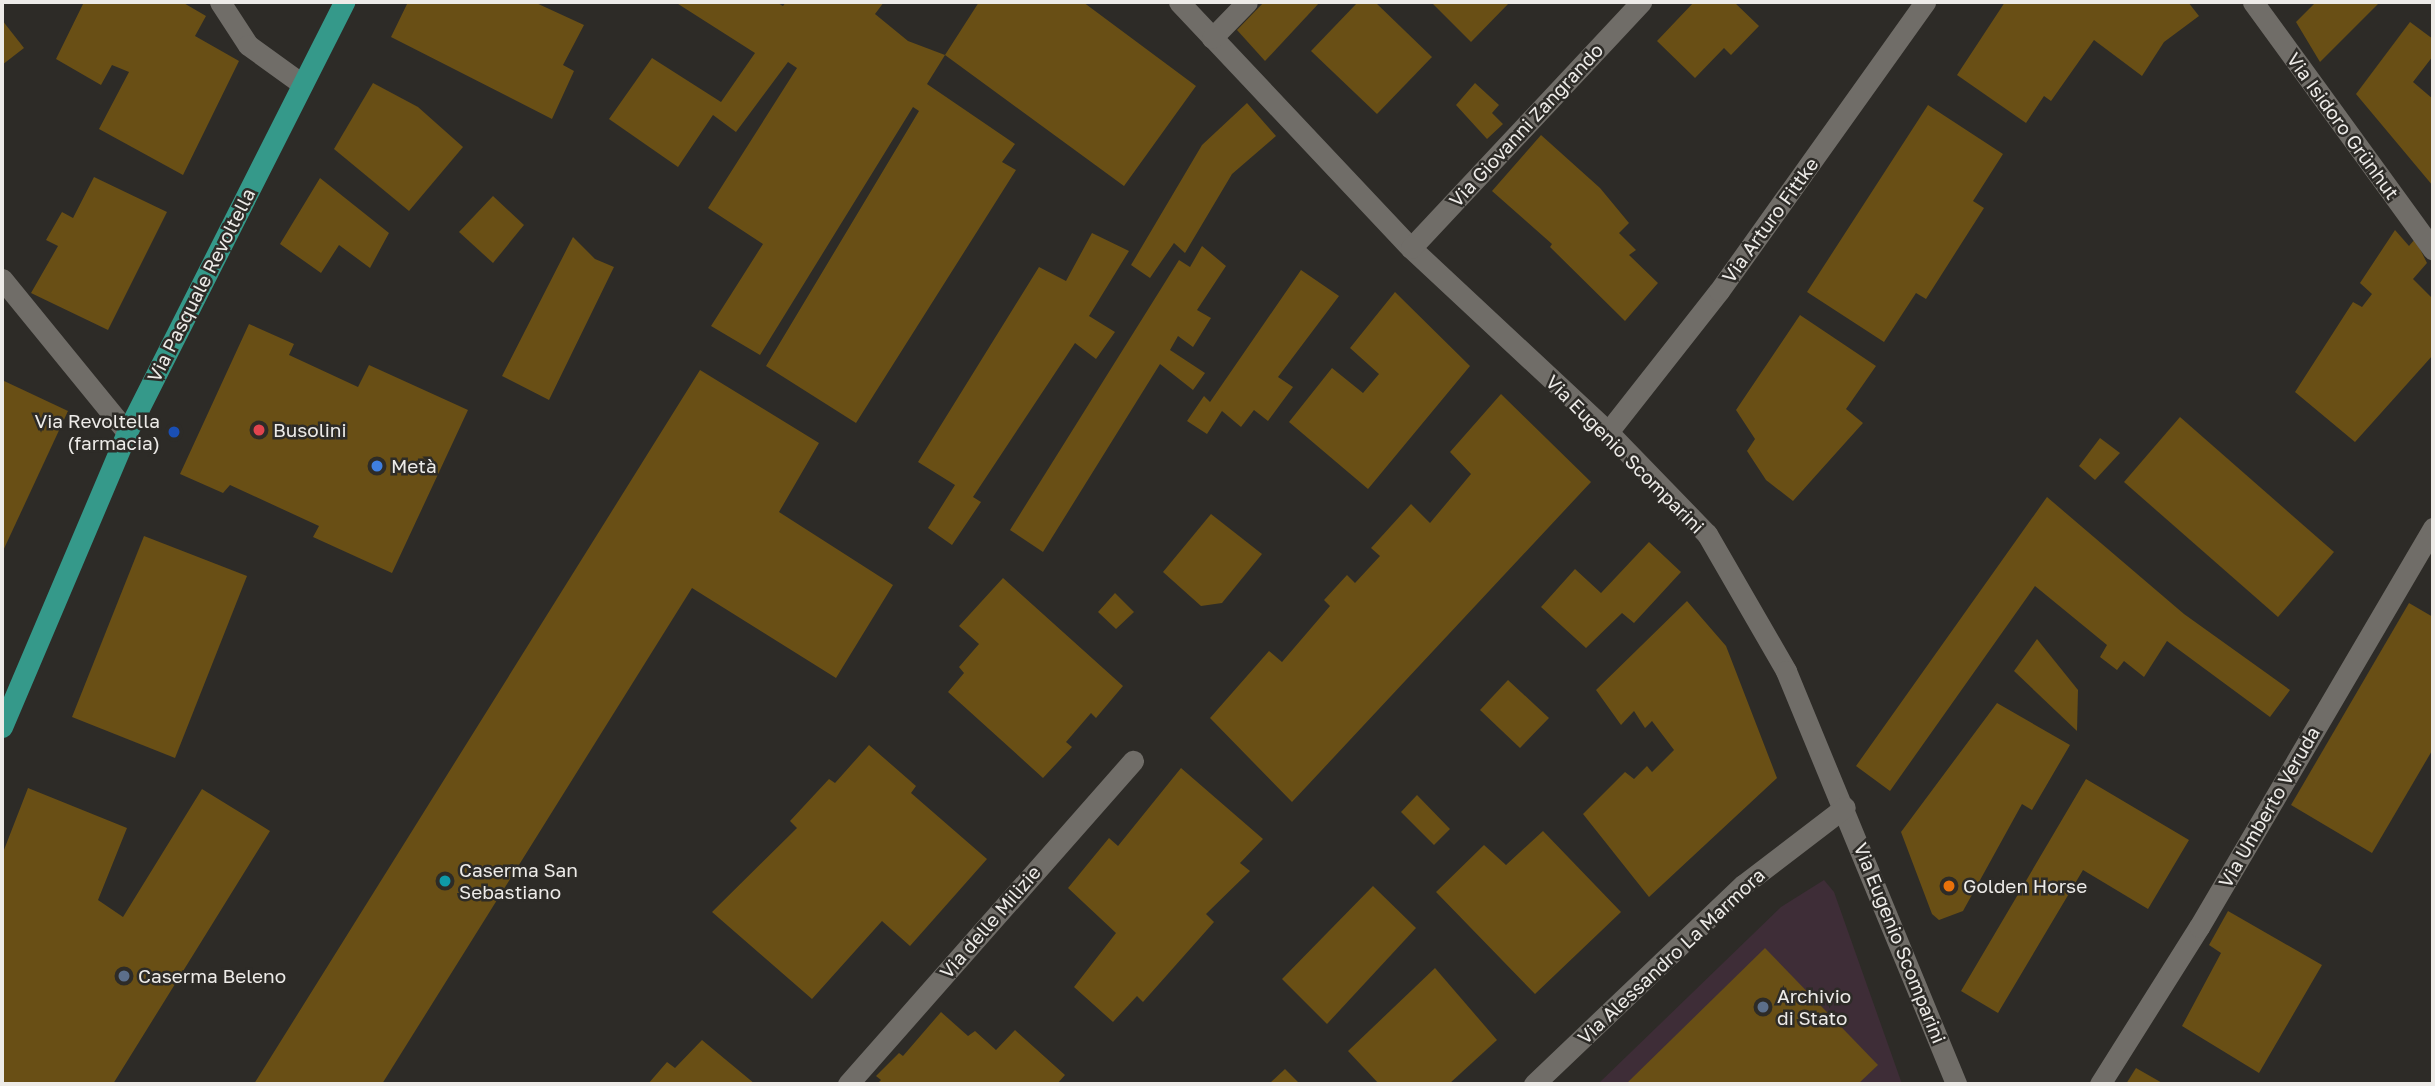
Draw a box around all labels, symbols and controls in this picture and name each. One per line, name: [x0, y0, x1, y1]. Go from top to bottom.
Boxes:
street label: Via Giovanni Zangrando: [1444, 39, 1608, 211]
street label: Via Isidoro Grünhut: [2282, 48, 2404, 204]
street label: Via Arturo Fittke: [1717, 153, 1823, 287]
street label: Via Pasquale Revoltella: [142, 184, 260, 386]
street label: Via Eugenio Scomparini: [1541, 370, 1709, 538]
place label: Via Revoltella (farmacia): [34, 410, 160, 454]
place label: Busolini: [273, 419, 347, 441]
marker: Busolini: [251, 422, 267, 438]
marker: Via Revoltella (farmacia): [166, 424, 182, 440]
place label: Metà: [391, 455, 437, 477]
marker: Metà: [369, 458, 385, 474]
street label: Via Umberto Veruda: [2214, 722, 2324, 892]
street label: Via Eugenio Scomparini: [1849, 839, 1951, 1047]
place label: Caserma San Sebastiano: [459, 859, 578, 903]
street label: Via delle Milizie: [935, 861, 1045, 983]
street label: Via Alessandro La Marmora: [1573, 863, 1769, 1049]
marker: Caserma San Sebastiano: [437, 873, 453, 889]
place label: Golden Horse: [1963, 875, 2087, 897]
marker: Golden Horse: [1941, 878, 1957, 894]
place label: Caserma Beleno: [138, 965, 286, 987]
marker: Caserma Beleno: [116, 968, 132, 984]
place label: Archivio di Stato: [1777, 985, 1851, 1029]
marker: Archivio di Stato: [1755, 999, 1771, 1015]

